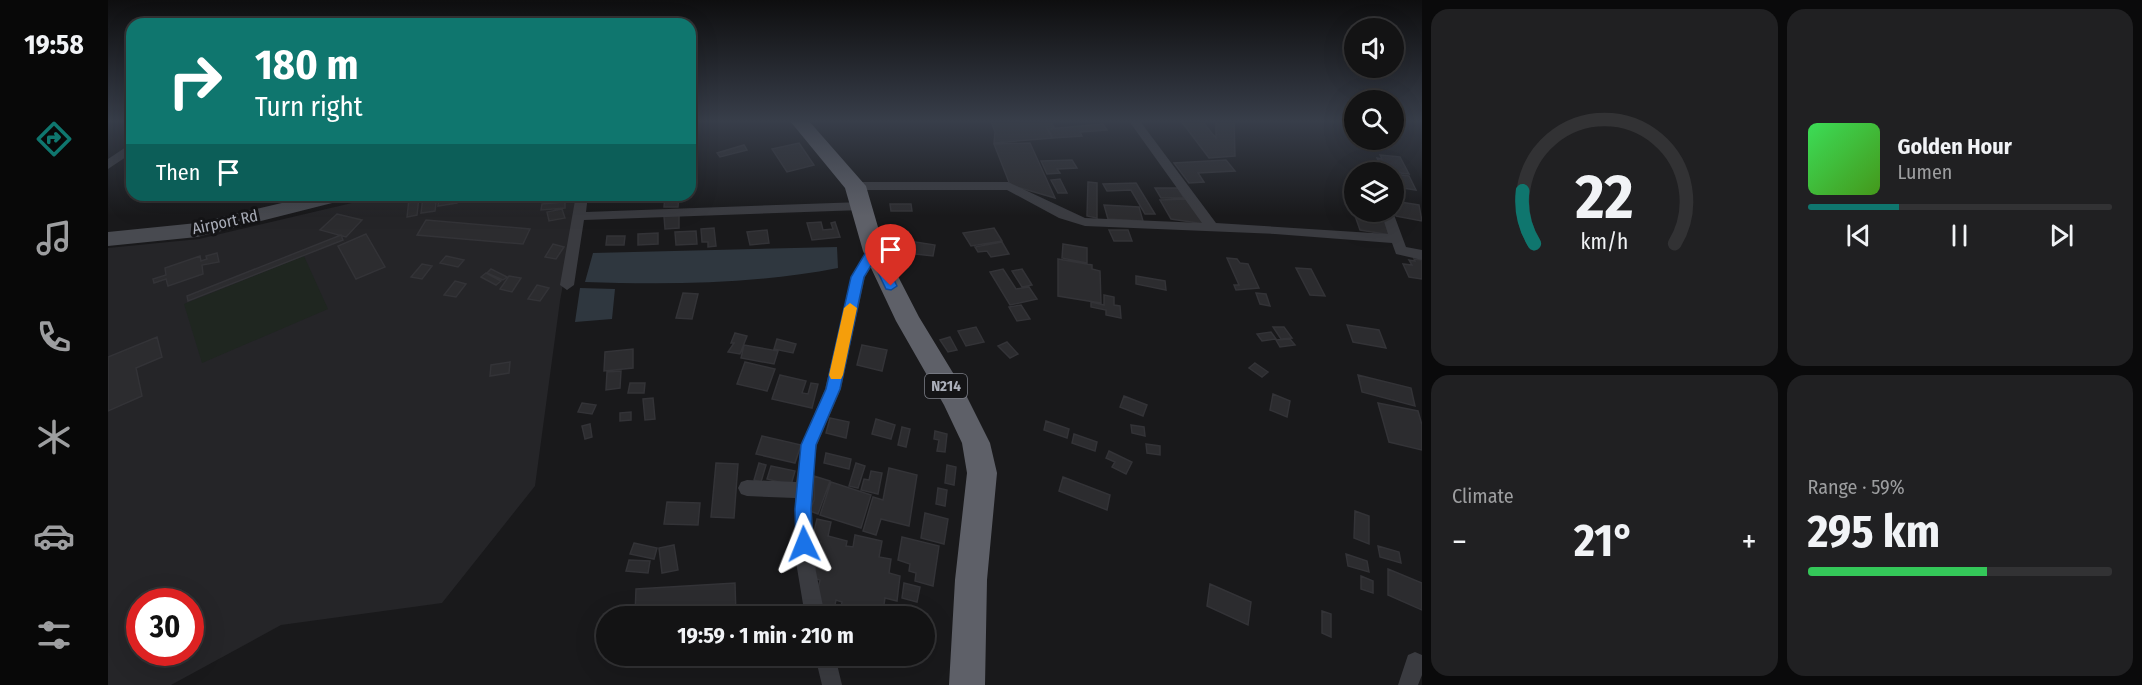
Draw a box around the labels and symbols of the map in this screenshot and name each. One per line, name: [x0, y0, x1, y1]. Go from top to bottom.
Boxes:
street label: Airport Rd: [190, 206, 260, 238]
pin: [865, 224, 916, 286]
road number: N214: [925, 374, 967, 398]
position arrow: [772, 512, 836, 576]
speed limit sign: 30: [126, 588, 204, 666]

